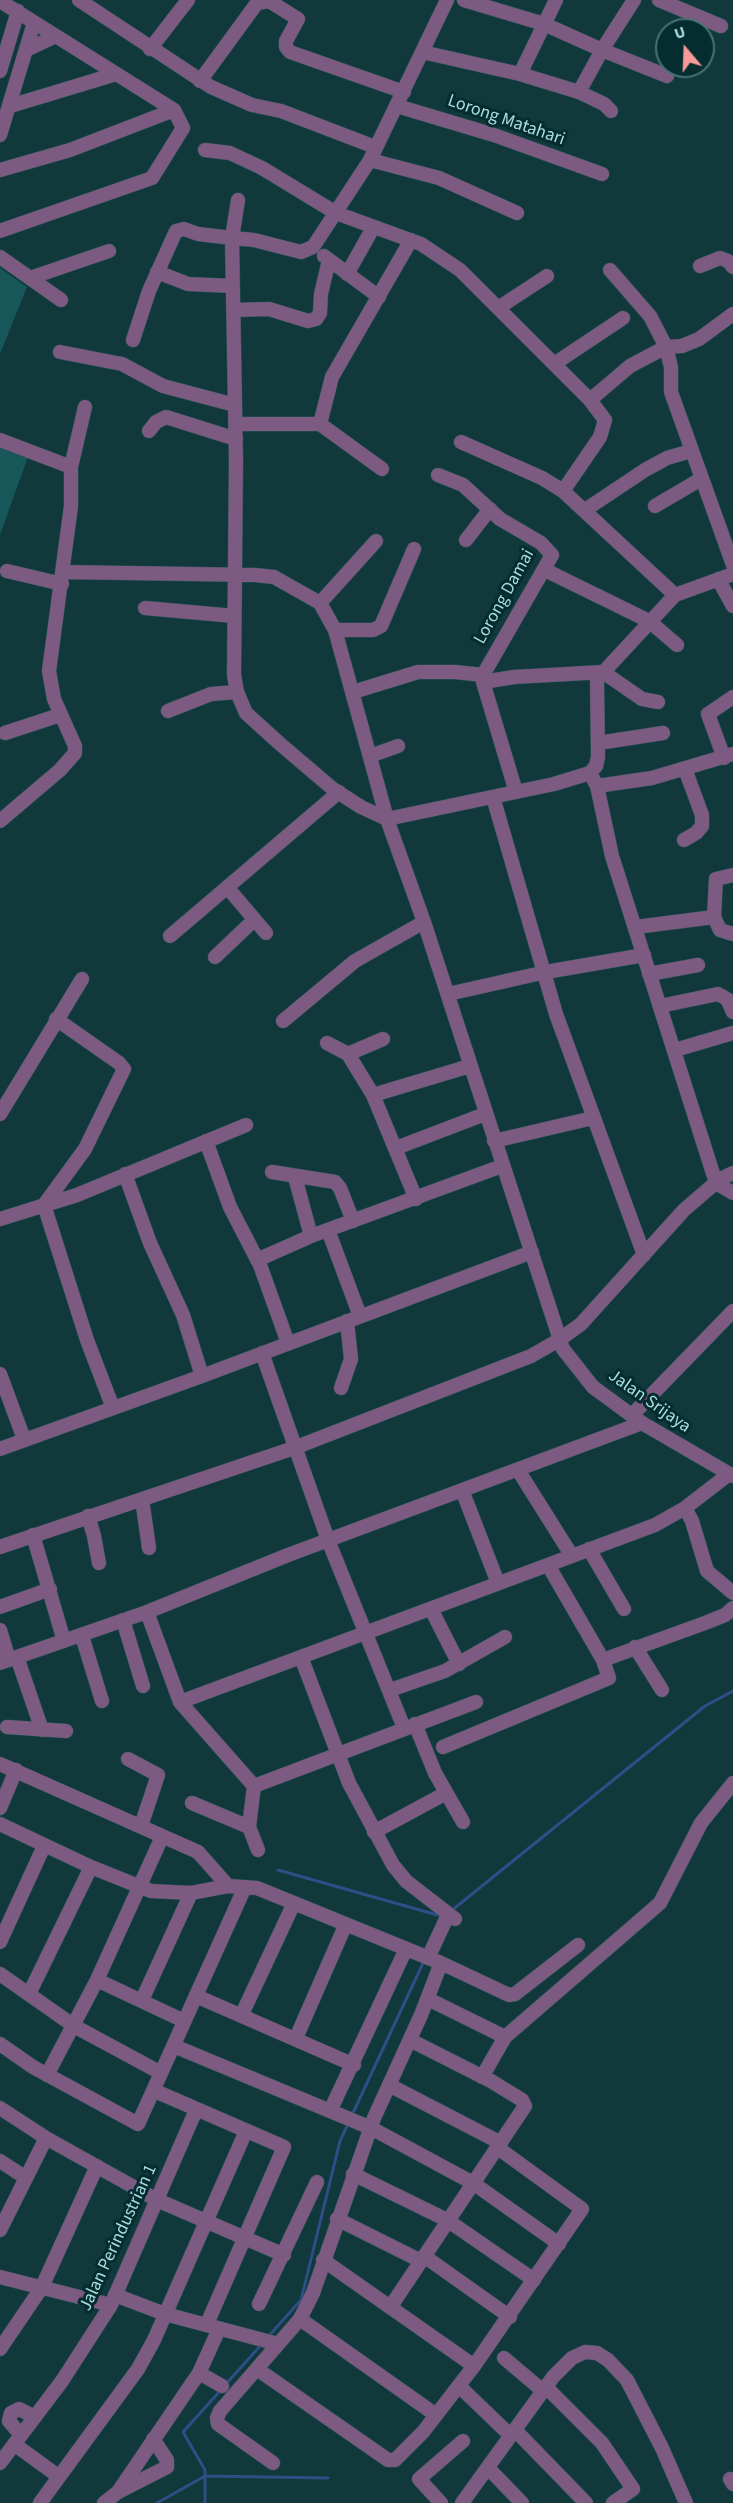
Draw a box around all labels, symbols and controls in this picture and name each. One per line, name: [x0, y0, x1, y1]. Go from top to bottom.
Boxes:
north arrow: [655, 18, 715, 78]
text: U: [671, 21, 688, 45]
street label: Lorong Matahari: [444, 91, 568, 151]
street label: Lorong Damai: [470, 546, 540, 648]
street label: Jalan Srijaya: [604, 1366, 694, 1438]
street label: Jalan Perindustrian 1: [76, 2161, 162, 2315]

